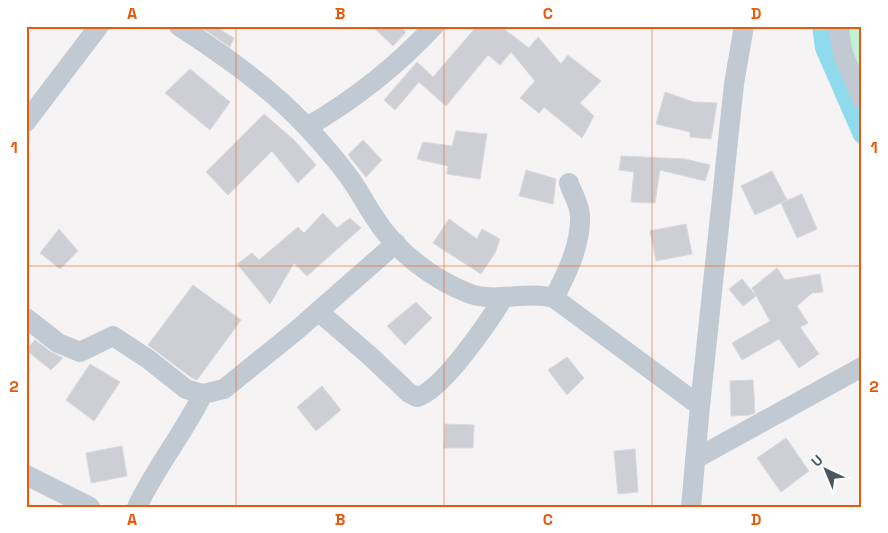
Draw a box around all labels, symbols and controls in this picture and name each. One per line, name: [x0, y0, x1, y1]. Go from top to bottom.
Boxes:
text: A: [127, 3, 137, 24]
text: B: [335, 3, 345, 24]
text: C: [543, 3, 553, 24]
text: D: [751, 3, 761, 24]
text: 1: [10, 137, 18, 158]
text: 1: [870, 137, 878, 158]
text: 2: [9, 376, 19, 397]
text: 2: [869, 376, 879, 397]
north arrow: [800, 446, 850, 496]
text: U: [807, 451, 827, 470]
text: A: [127, 509, 137, 530]
text: B: [335, 509, 345, 530]
text: C: [543, 509, 553, 530]
text: D: [751, 509, 761, 530]

